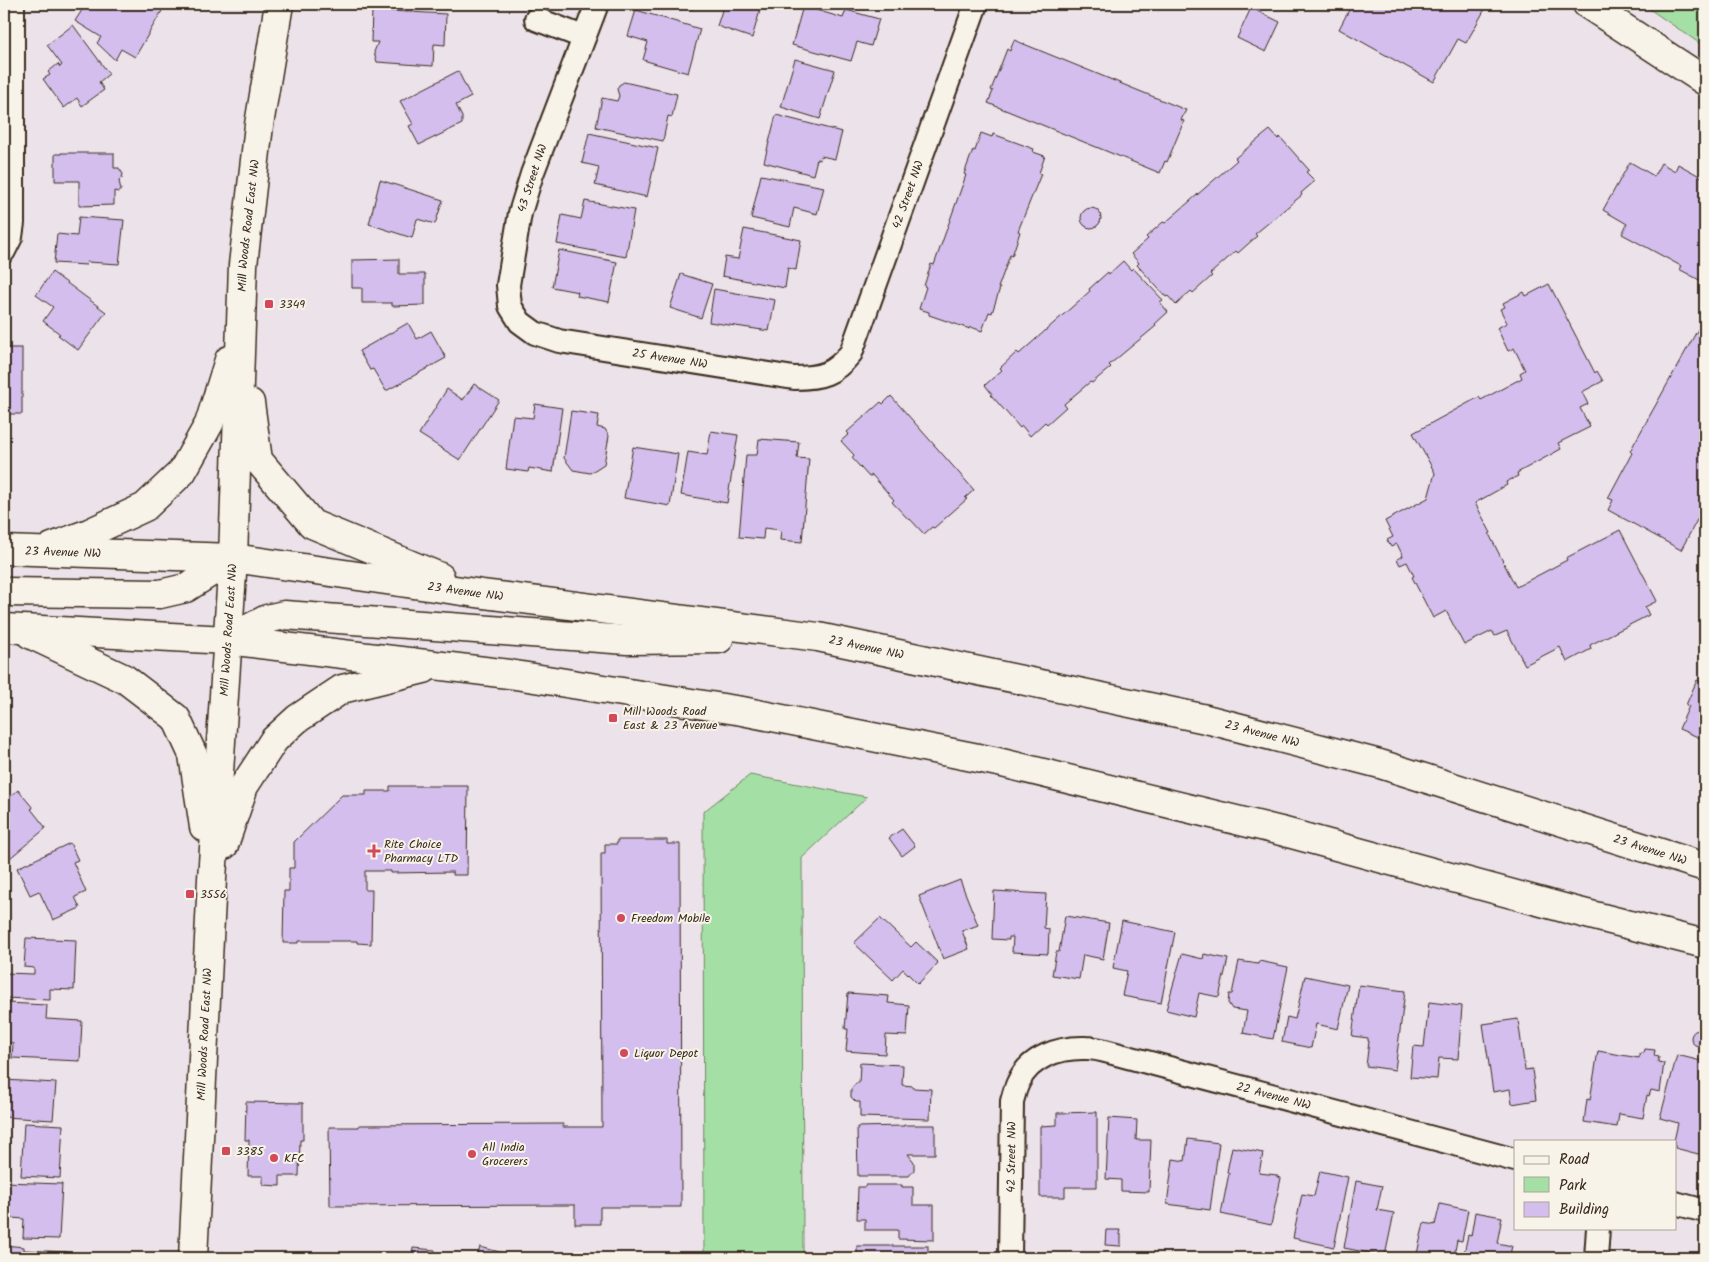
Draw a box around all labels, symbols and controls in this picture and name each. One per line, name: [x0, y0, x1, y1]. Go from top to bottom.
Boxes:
street label: 43 Street NW: [512, 141, 552, 215]
street label: 42 Street NW: [887, 158, 929, 231]
street label: Mill Woods Road East NW: [233, 159, 265, 292]
place label: 3349: [279, 295, 305, 314]
marker: 3349: [263, 298, 275, 310]
street label: 25 Avenue NW: [631, 344, 709, 374]
street label: 23 Avenue NW: [24, 542, 101, 563]
street label: Mill Woods Road East NW: [215, 563, 243, 697]
street label: 23 Avenue NW: [426, 577, 504, 607]
street label: 23 Avenue NW: [827, 631, 906, 665]
place label: Mill Woods Road East & 23 Avenue: [623, 702, 718, 735]
marker: Mill Woods Road East & 23 Avenue: [607, 712, 619, 724]
street label: 23 Avenue NW: [1223, 715, 1301, 753]
street label: 23 Avenue NW: [1611, 829, 1689, 871]
place label: Rite Choice Pharmacy LTD: [384, 835, 458, 868]
marker: Rite Choice Pharmacy LTD: [368, 845, 380, 857]
place label: 3556: [200, 885, 226, 904]
marker: 3556: [184, 888, 196, 900]
place label: Freedom Mobile: [631, 909, 711, 928]
marker: Freedom Mobile: [615, 912, 627, 924]
street label: Mill Woods Road East NW: [192, 967, 218, 1101]
place label: Liquor Depot: [634, 1044, 698, 1063]
marker: Liquor Depot: [618, 1047, 630, 1059]
street label: 22 Avenue NW: [1234, 1077, 1313, 1115]
street label: 42 Street NW: [1002, 1121, 1022, 1193]
place label: All India Grocerers: [482, 1138, 528, 1171]
legend: [1514, 1140, 1676, 1230]
place label: 3385: [236, 1142, 265, 1161]
marker: 3385: [220, 1145, 232, 1157]
marker: All India Grocerers: [466, 1148, 478, 1160]
text: Road: [1559, 1148, 1590, 1172]
place label: KFC: [284, 1149, 305, 1168]
marker: KFC: [268, 1152, 280, 1164]
text: Park: [1559, 1174, 1587, 1198]
text: Building: [1559, 1198, 1609, 1222]

